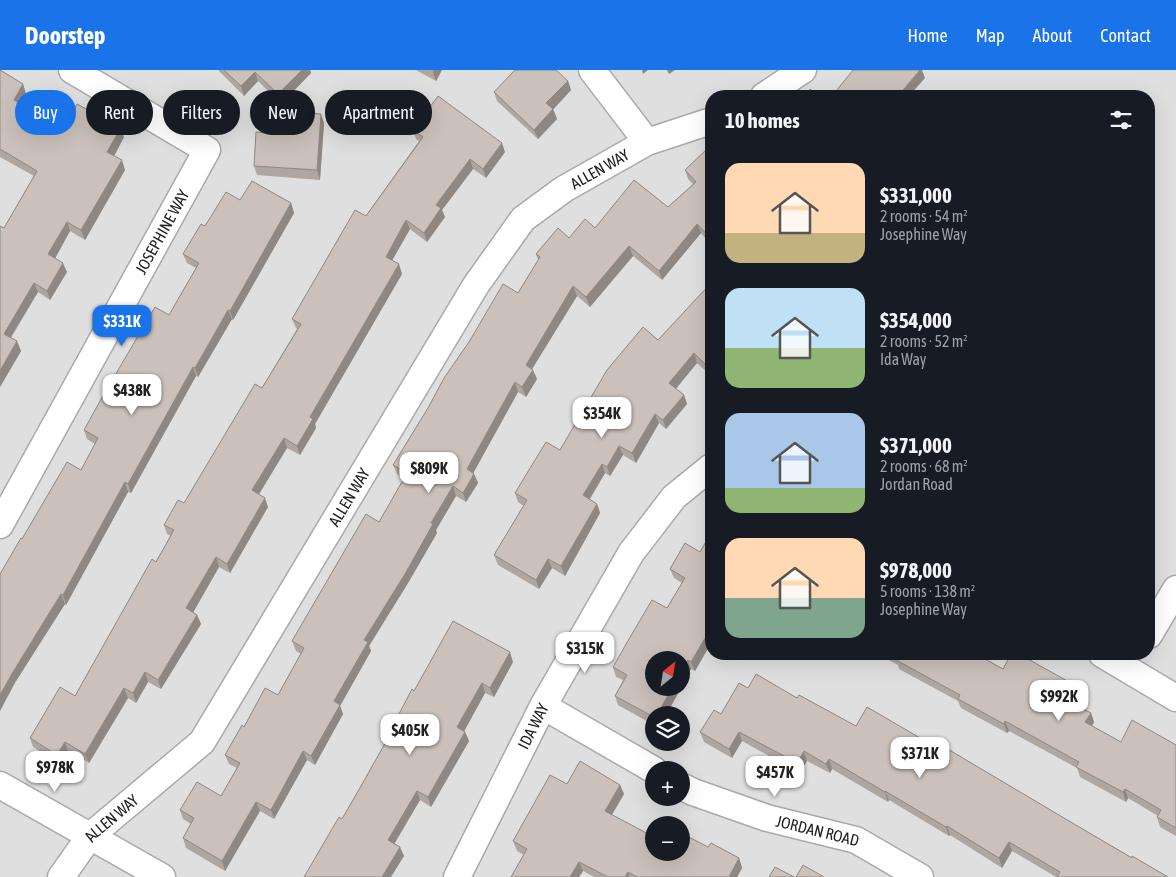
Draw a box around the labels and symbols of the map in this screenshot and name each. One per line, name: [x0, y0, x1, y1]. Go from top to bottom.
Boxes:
street label: ALLEN WAY: [567, 145, 633, 192]
street label: JOSEPHINE WAY: [131, 186, 193, 277]
pin: $331K: [87, 304, 157, 347]
pin: $438K: [97, 374, 167, 416]
pin: $354K: [567, 396, 637, 439]
pin: $809K: [394, 452, 464, 494]
street label: ALLEN WAY: [325, 464, 374, 529]
pin: $315K: [550, 632, 620, 674]
north arrow: [645, 651, 690, 696]
pin: $992K: [1024, 680, 1094, 722]
street label: IDA WAY: [514, 700, 552, 752]
pin: $405K: [375, 714, 445, 756]
pin: $371K: [885, 736, 955, 779]
pin: $978K: [20, 750, 90, 793]
pin: $457K: [740, 756, 810, 798]
street label: ALLEN WAY: [80, 790, 142, 845]
street label: JORDAN ROAD: [774, 812, 861, 849]

